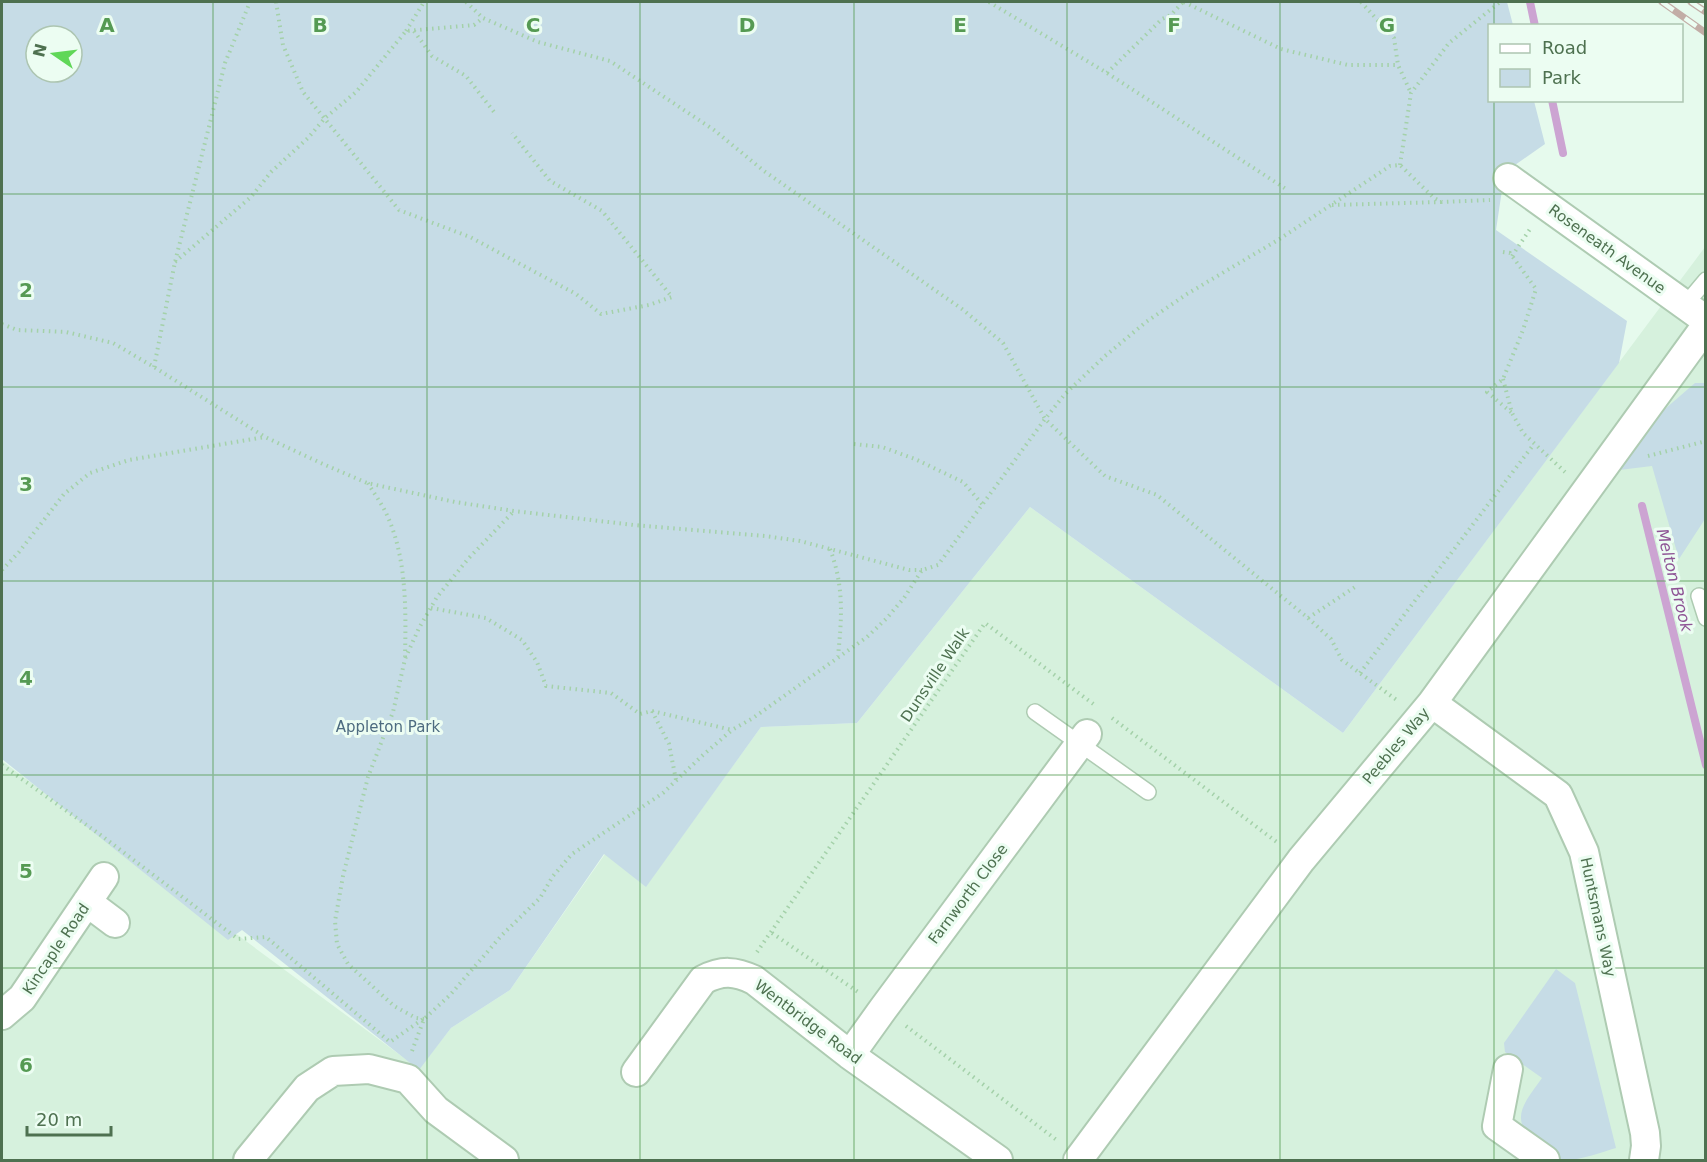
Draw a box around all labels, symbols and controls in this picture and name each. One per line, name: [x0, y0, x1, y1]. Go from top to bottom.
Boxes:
text: A: [99, 13, 115, 37]
text: B: [312, 13, 328, 37]
text: C: [526, 13, 540, 37]
text: D: [739, 13, 755, 37]
text: E: [953, 13, 967, 37]
text: F: [1167, 13, 1181, 37]
text: G: [1379, 13, 1395, 37]
north arrow: [24, 24, 84, 84]
legend: [1488, 24, 1683, 102]
text: Road: [1542, 37, 1587, 58]
text: N: [29, 42, 51, 59]
text: Park: [1542, 67, 1581, 88]
street label: Roseneath Avenue: [1545, 201, 1669, 297]
text: 2: [19, 278, 33, 302]
text: 3: [19, 472, 33, 496]
water label: Melton Brook: [1653, 527, 1697, 634]
street label: Dunsville Walk: [897, 624, 973, 726]
text: 4: [19, 666, 33, 690]
street label: Peebles Way: [1359, 704, 1433, 788]
park label: Appleton Park: [336, 718, 441, 736]
street label: Farnworth Close: [925, 840, 1011, 948]
street label: Huntsmans Way: [1577, 856, 1619, 979]
text: 5: [19, 859, 33, 883]
street label: Kincaple Road: [19, 900, 93, 998]
street label: Wentbridge Road: [751, 976, 865, 1068]
text: 6: [19, 1053, 33, 1077]
scale bar: [27, 1099, 111, 1137]
text: 20 m: [36, 1109, 82, 1130]

